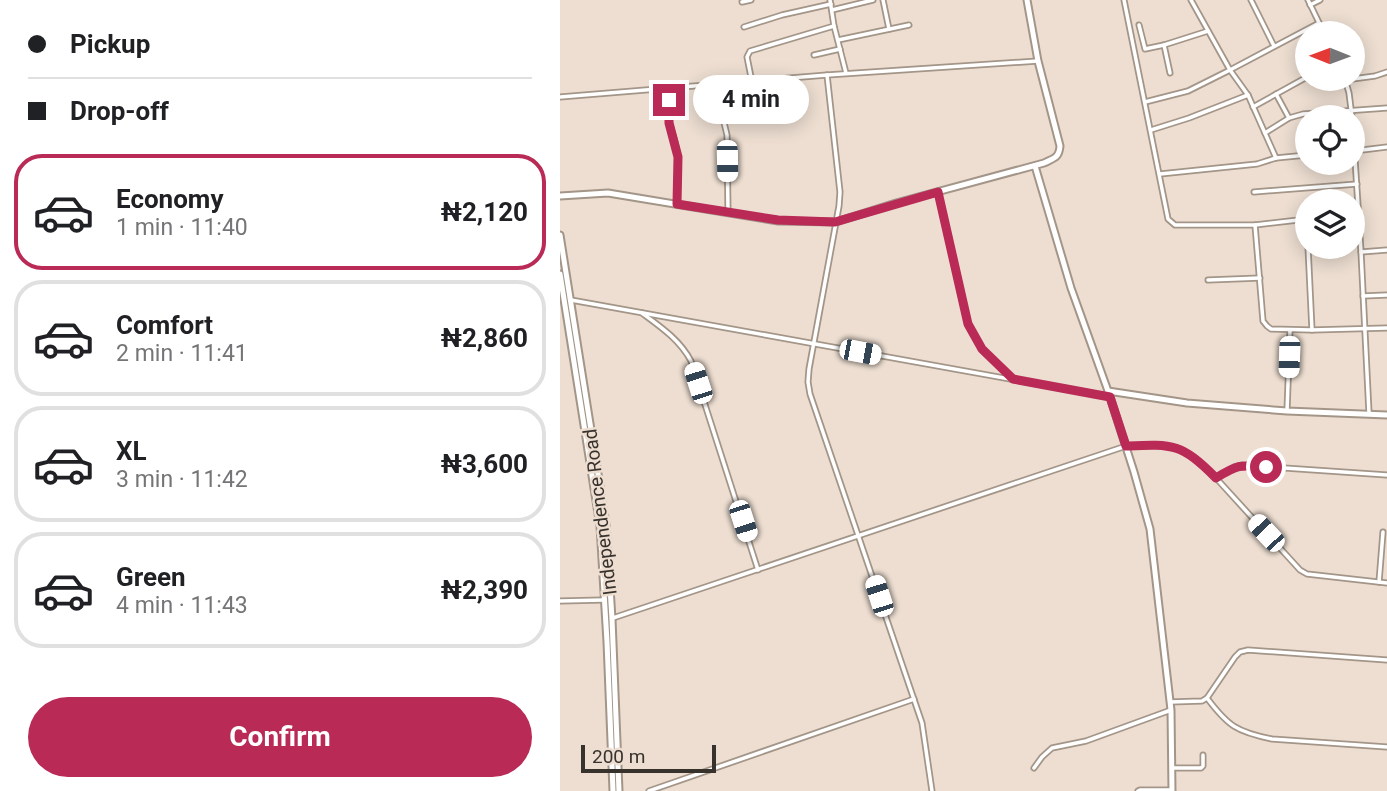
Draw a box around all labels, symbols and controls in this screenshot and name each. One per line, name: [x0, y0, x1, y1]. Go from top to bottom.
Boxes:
north arrow: [1295, 21, 1365, 91]
map controls: [1295, 21, 1365, 259]
text: Pickup: [70, 29, 150, 59]
callout: 4 min: [694, 76, 809, 124]
route end: [653, 84, 685, 116]
text: 4 min: [722, 86, 780, 113]
text: Drop-off: [70, 96, 169, 126]
button: locate: [1295, 105, 1365, 175]
car: [717, 140, 738, 182]
icon: car: [32, 181, 95, 244]
text: Economy: [116, 184, 223, 214]
button: layers: [1295, 189, 1365, 259]
text: ₦2,120: [441, 197, 528, 227]
text: 1 min · 11:40: [116, 214, 248, 241]
icon: car: [32, 307, 95, 370]
text: Comfort: [116, 310, 213, 340]
text: ₦2,860: [441, 323, 528, 353]
car: [1278, 336, 1301, 378]
car: [838, 338, 883, 366]
text: 2 min · 11:41: [116, 340, 248, 367]
car: [682, 360, 715, 406]
street label: Independence Road: [578, 428, 622, 596]
icon: car: [32, 433, 95, 496]
text: XL: [116, 436, 147, 466]
text: ₦3,600: [441, 449, 528, 479]
route start: [1250, 451, 1282, 483]
text: 3 min · 11:42: [116, 466, 248, 493]
car: [727, 498, 760, 544]
car: [1244, 510, 1289, 556]
icon: car: [32, 559, 95, 622]
text: Green: [116, 562, 186, 592]
car: [863, 573, 896, 619]
text: ₦2,390: [441, 575, 528, 605]
text: 4 min · 11:43: [116, 592, 248, 619]
button: Confirm: [28, 697, 532, 777]
scale bar: [581, 742, 716, 774]
text: 200 m: [592, 745, 645, 768]

